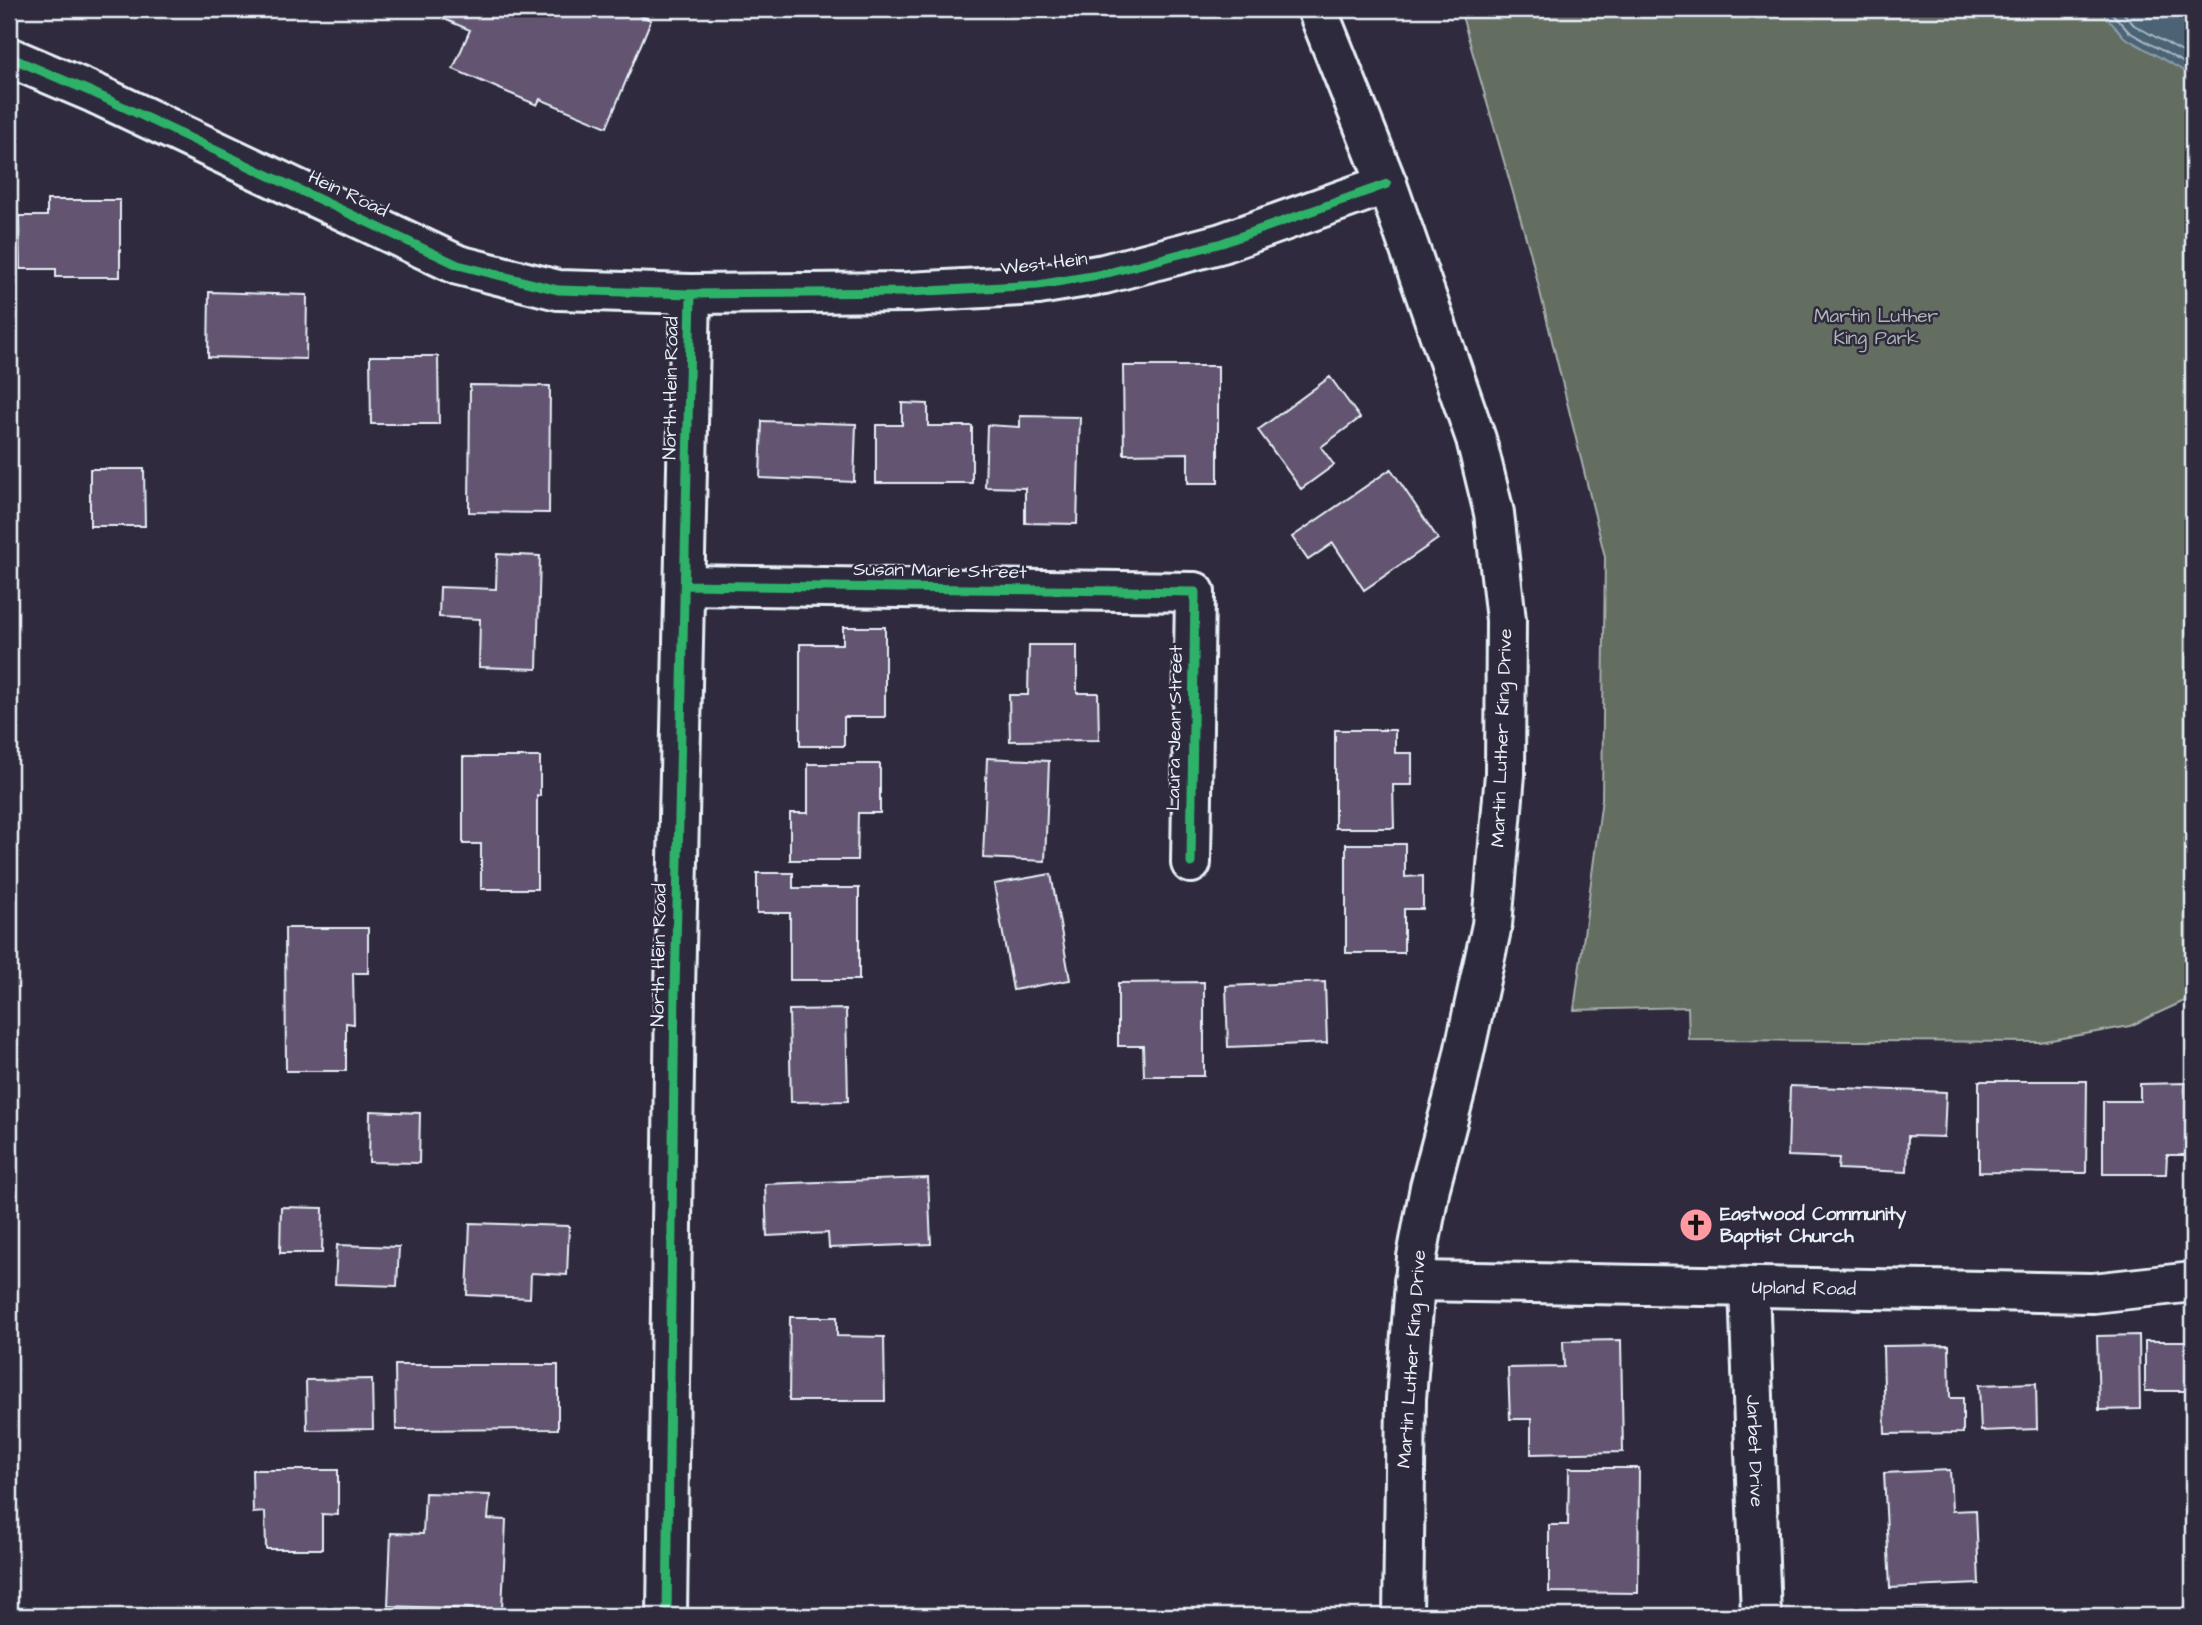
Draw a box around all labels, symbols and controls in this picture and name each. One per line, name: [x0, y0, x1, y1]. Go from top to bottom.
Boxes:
street label: Hein Road: [304, 164, 393, 224]
street label: West Hein: [999, 245, 1089, 283]
park label: Martin Luther King Park: [1814, 303, 1939, 353]
street label: North Hein Road: [656, 316, 686, 460]
street label: Susan Marie Street: [853, 556, 1027, 586]
street label: Martin Luther King Drive: [1485, 628, 1520, 848]
street label: Laura Jean Street: [1160, 644, 1190, 811]
street label: North Hein Road: [644, 883, 674, 1027]
place label: Eastwood Community Baptist Church: [1720, 1201, 1907, 1250]
church icon: Eastwood Community Baptist Church: [1677, 1206, 1715, 1244]
street label: Martin Luther King Drive: [1391, 1249, 1434, 1469]
street label: Upland Road: [1751, 1273, 1857, 1302]
street label: Jarbet Drive: [1739, 1394, 1771, 1508]

